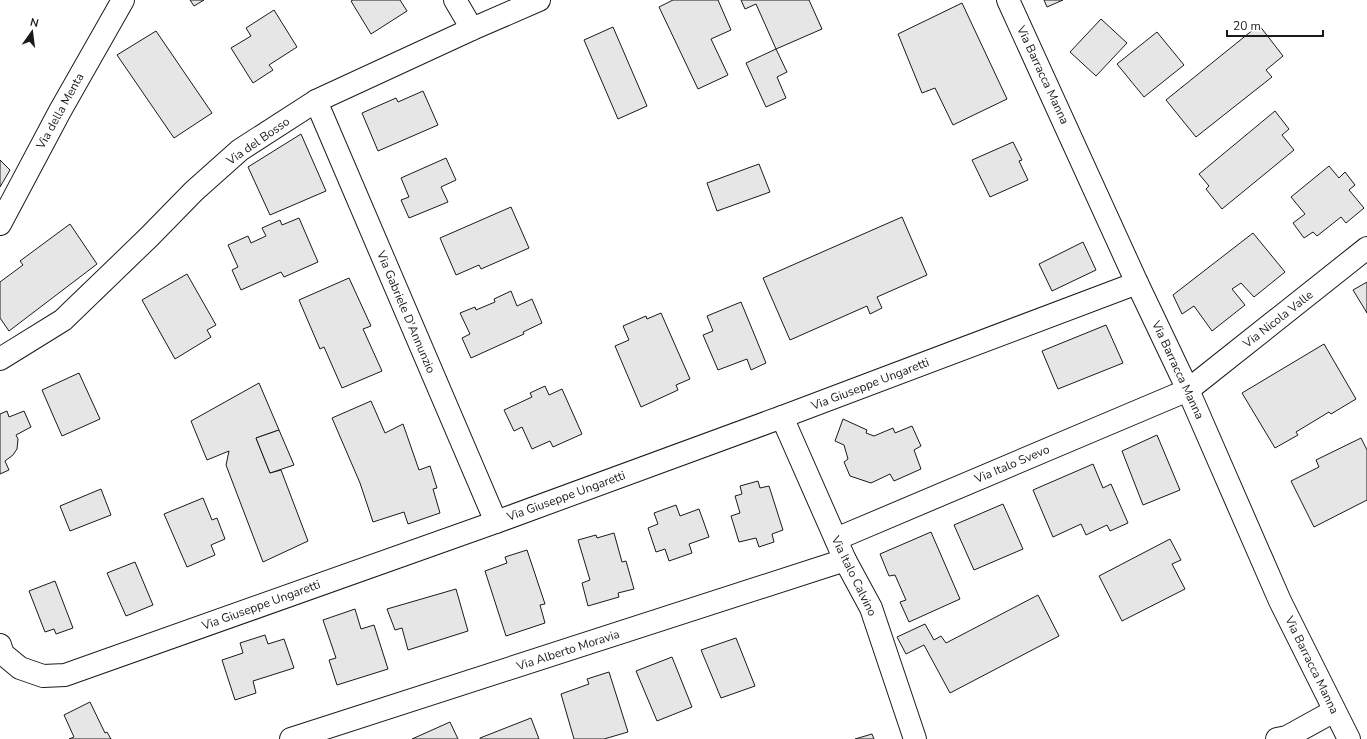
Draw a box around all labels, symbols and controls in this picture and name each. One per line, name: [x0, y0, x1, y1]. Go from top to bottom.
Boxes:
north arrow: [12, 12, 52, 52]
scale bar: [1227, 12, 1323, 38]
text: N: [28, 15, 40, 31]
text: 20 m: [1233, 18, 1261, 34]
street label: Via Barracca Manna: [1013, 22, 1073, 127]
street label: Via della Menta: [32, 70, 87, 153]
street label: Via del Bosso: [222, 113, 293, 169]
street label: Via Gabriele D'Annunzio: [373, 247, 439, 376]
street label: Via Nicola Valle: [1239, 287, 1316, 352]
street label: Via Barracca Manna: [1148, 317, 1208, 422]
street label: Via Giuseppe Ungaretti: [808, 354, 931, 414]
street label: Via Italo Svevo: [971, 441, 1052, 487]
street label: Via Giuseppe Ungaretti: [504, 467, 627, 525]
street label: Via Italo Calvino: [827, 532, 881, 619]
street label: Via Giuseppe Ungaretti: [199, 576, 322, 634]
street label: Via Barracca Manna: [1281, 613, 1343, 717]
street label: Via Alberto Moravia: [513, 626, 622, 675]

